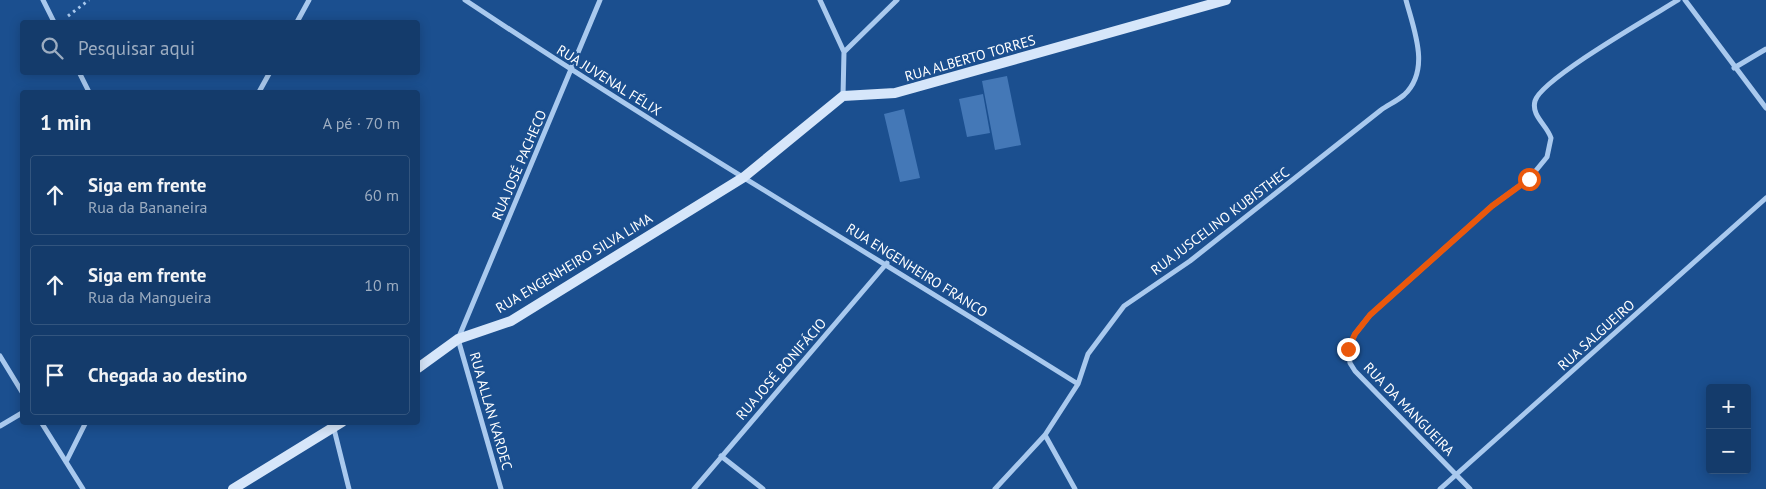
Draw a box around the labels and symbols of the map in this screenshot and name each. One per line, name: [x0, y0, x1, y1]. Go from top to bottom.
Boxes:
street label: RUA ALBERTO TORRES: [903, 31, 1037, 85]
street label: RUA JUVENAL FÉLIX: [553, 41, 665, 120]
street label: RUA JOSÉ PACHECO: [488, 107, 550, 223]
street label: RUA JUSCELINO KUBISTHEC: [1147, 163, 1293, 279]
route start: [1518, 168, 1541, 191]
street label: RUA ENGENHEIRO SILVA LIMA: [492, 209, 656, 317]
street label: RUA ENGENHEIRO FRANCO: [843, 219, 991, 321]
street label: RUA SALGUEIRO: [1554, 296, 1638, 374]
street label: RUA JOSÉ BONIFÁCIO: [732, 314, 830, 424]
route end: [1337, 338, 1360, 361]
street label: RUA ALLAN KARDEC: [466, 350, 516, 472]
street label: RUA DA MANGUEIRA: [1360, 358, 1459, 460]

